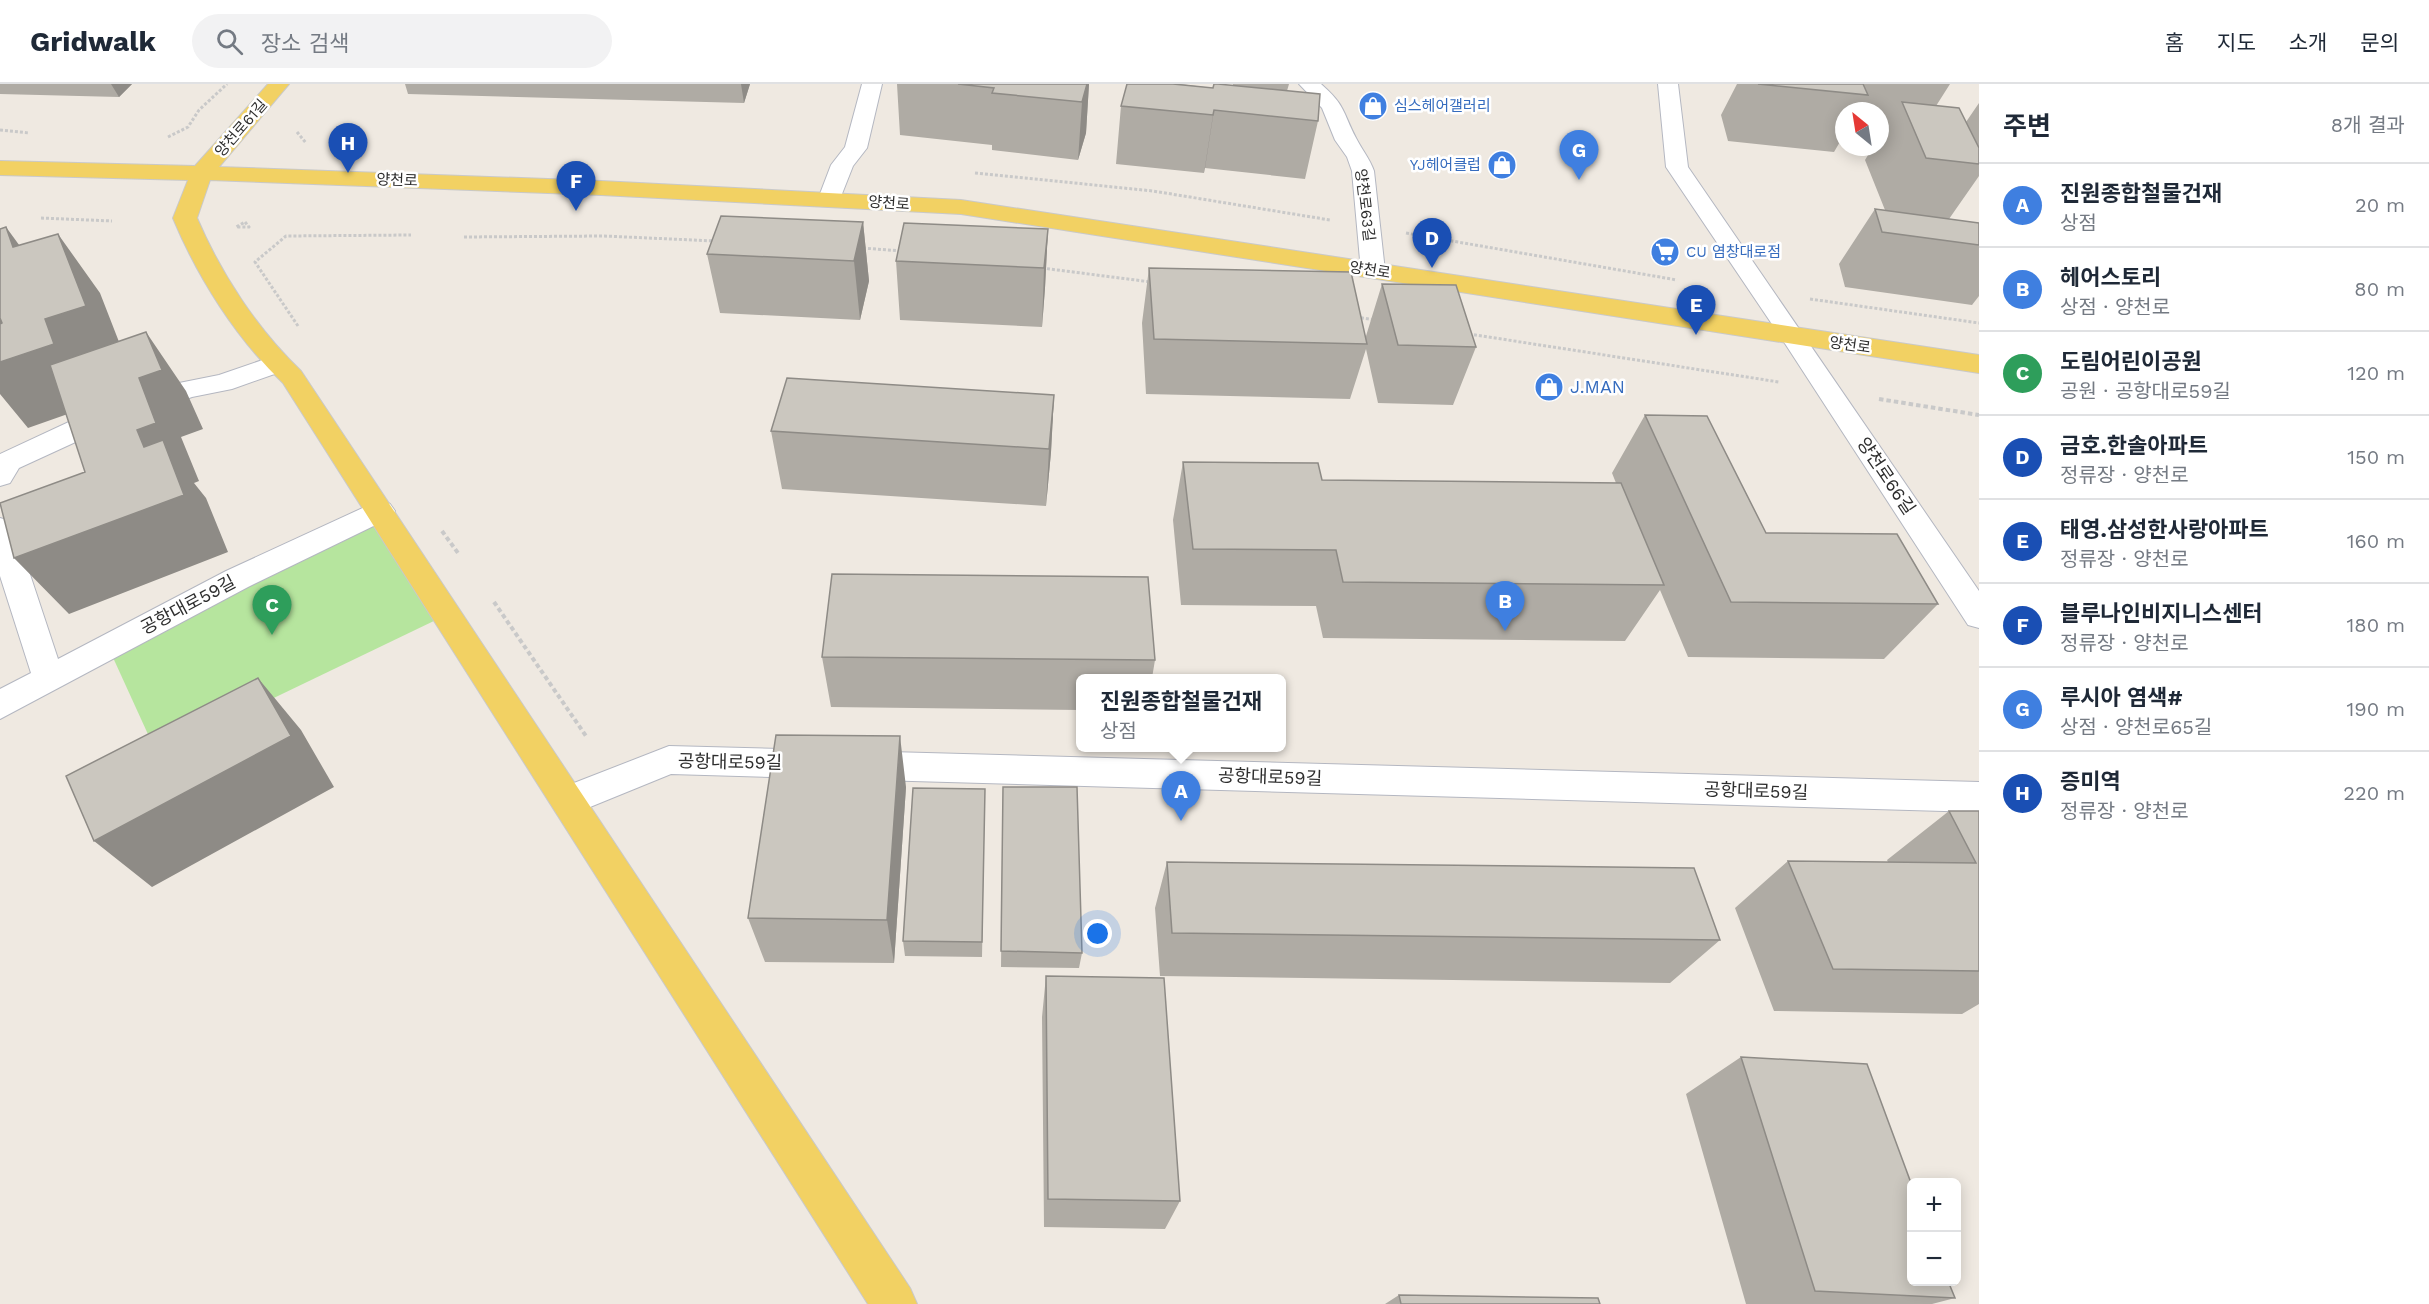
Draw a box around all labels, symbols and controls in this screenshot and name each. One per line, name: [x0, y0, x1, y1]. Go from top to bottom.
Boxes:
search box: [192, 14, 612, 68]
text: Gridwalk: [30, 25, 156, 58]
icon: search: [213, 25, 246, 58]
text: 홈: [2165, 30, 2184, 55]
text: 지도: [2217, 30, 2256, 55]
text: 소개: [2289, 30, 2327, 55]
text: 문의: [2360, 30, 2399, 55]
text: 장소 검색: [261, 31, 349, 56]
shop icon: 심스헤어갤러리: [1357, 90, 1389, 122]
street label: 양천로61길: [211, 96, 271, 160]
place label: 심스헤어갤러리: [1394, 97, 1491, 115]
north arrow: [1835, 102, 1889, 156]
text: 주변: [2003, 111, 2051, 141]
text: 8개 결과: [2331, 113, 2405, 137]
pin: H: [328, 124, 368, 173]
pin: G: [1560, 130, 1598, 180]
shop icon: YJ헤어클럽: [1486, 149, 1518, 181]
place label: YJ헤어클럽: [1410, 156, 1481, 174]
pin: F: [556, 162, 596, 211]
street label: 양천로63길: [1352, 168, 1378, 242]
street label: 양천로: [376, 170, 418, 190]
text: 진원종합철물건재: [2060, 181, 2222, 206]
street label: 양천로: [868, 193, 910, 213]
text: A: [2016, 193, 2029, 217]
text: 20 m: [2355, 193, 2405, 217]
text: 상점: [2060, 211, 2097, 235]
pin: D: [1412, 218, 1452, 268]
supermarket icon: CU 염창대로점: [1649, 236, 1681, 268]
place label: CU 염창대로점: [1686, 243, 1781, 261]
street label: 양천로: [1348, 258, 1392, 282]
text: 헤어스토리: [2060, 265, 2161, 290]
text: B: [2016, 277, 2029, 301]
text: 80 m: [2354, 277, 2405, 301]
pin: E: [1676, 286, 1716, 335]
text: 상점 · 양천로: [2060, 295, 2170, 319]
street label: 양천로: [1828, 333, 1872, 357]
text: 도림어린이공원: [2060, 349, 2202, 374]
text: C: [2016, 361, 2029, 385]
text: 120 m: [2347, 361, 2405, 385]
shop icon: J.MAN: [1533, 371, 1565, 403]
place label: J.MAN: [1570, 376, 1625, 397]
text: 공원 · 공항대로59길: [2060, 379, 2231, 403]
street label: 양천로66길: [1853, 433, 1920, 518]
text: 금호.한솔아파트: [2060, 433, 2208, 458]
text: D: [2015, 445, 2030, 469]
text: 150 m: [2347, 445, 2405, 469]
text: 정류장 · 양천로: [2060, 463, 2189, 487]
text: 태영.삼성한사랑아파트: [2060, 517, 2269, 542]
text: E: [2016, 529, 2029, 553]
text: 160 m: [2347, 529, 2405, 553]
text: 정류장 · 양천로: [2060, 547, 2189, 571]
street label: 공항대로59길: [137, 571, 239, 638]
pin: B: [1486, 582, 1524, 631]
pin: C: [252, 586, 292, 635]
text: 블루나인비지니스센터: [2060, 601, 2262, 626]
text: F: [2016, 613, 2029, 637]
text: 180 m: [2347, 613, 2405, 637]
text: 정류장 · 양천로: [2060, 631, 2189, 655]
popup: [1076, 674, 1286, 752]
text: 루시아 염색#: [2060, 685, 2183, 710]
text: 진원종합철물건재: [1100, 689, 1262, 714]
text: G: [2015, 697, 2030, 721]
text: 190 m: [2347, 697, 2405, 721]
text: 상점 · 양천로65길: [2060, 715, 2212, 739]
text: 상점: [1100, 719, 1137, 743]
street label: 공항대로59길: [678, 750, 782, 773]
street label: 공항대로59길: [1217, 764, 1323, 789]
text: 증미역: [2060, 769, 2121, 794]
pin: A: [1162, 772, 1200, 821]
street label: 공항대로59길: [1703, 778, 1809, 803]
text: H: [2015, 781, 2030, 805]
text: 220 m: [2343, 781, 2405, 805]
text: 정류장 · 양천로: [2060, 799, 2189, 823]
your location: [1083, 919, 1112, 948]
map controls: [1907, 1178, 1961, 1286]
button: +: [1907, 1178, 1961, 1232]
button: −: [1907, 1232, 1961, 1286]

